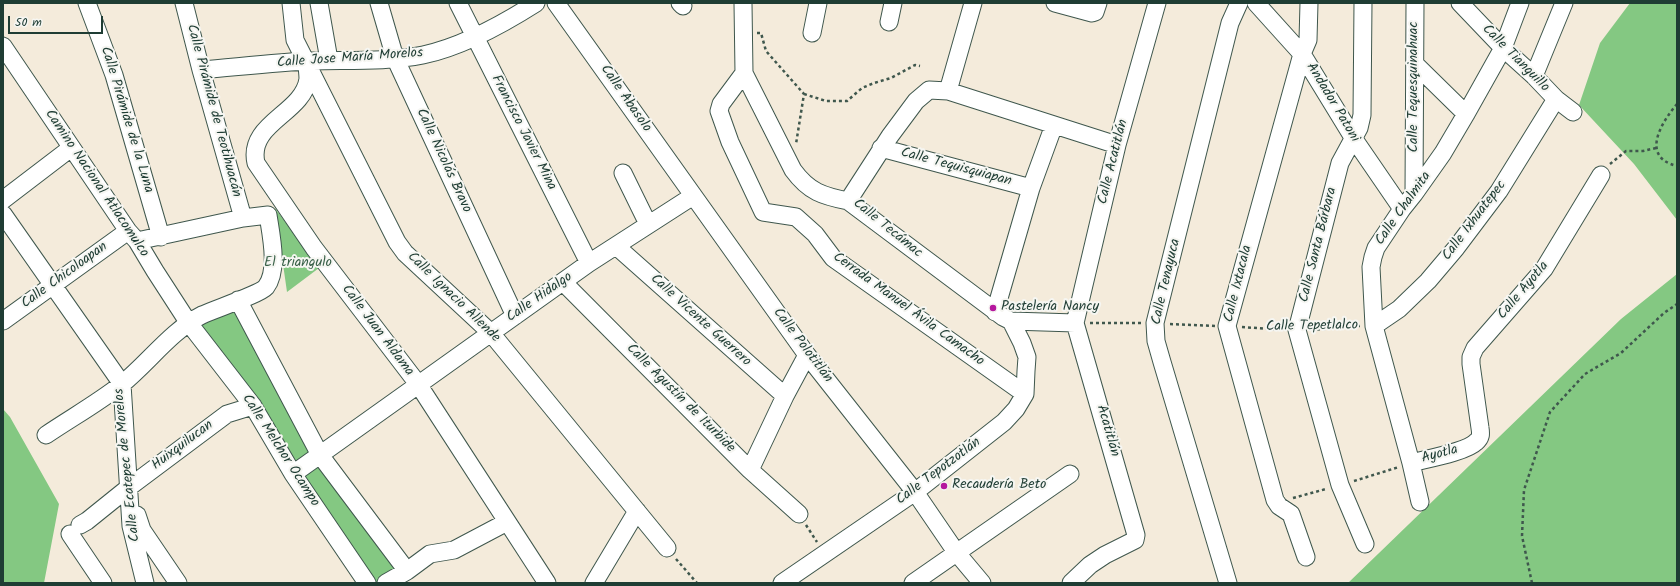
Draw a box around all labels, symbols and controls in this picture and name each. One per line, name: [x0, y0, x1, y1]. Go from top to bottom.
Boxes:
scale bar: [10, 8, 105, 34]
text: 50 m: [15, 13, 42, 32]
street label: Calle Tequesquinahuac: [1407, 22, 1423, 152]
street label: Calle Tianguillo: [1478, 22, 1552, 96]
street label: Calle Pirámide de Teotihuacán: [182, 23, 244, 199]
street label: Calle Pirámide de la Luna: [96, 45, 156, 195]
street label: Calle Jose María Morelos: [276, 46, 424, 72]
street label: Andador Patoni: [1302, 60, 1362, 146]
street label: Calle Abasolo: [596, 62, 654, 136]
street label: Francisco Javier Mina: [487, 73, 559, 193]
street label: Calle Nicolás Bravo: [411, 106, 475, 216]
street label: Camino Nacional Atlacomulco: [40, 107, 152, 261]
street label: Calle Acatitlán: [1095, 118, 1133, 206]
street label: Calle Tequisquiapan: [899, 145, 1013, 191]
street label: Calle Chalmita: [1372, 169, 1436, 249]
street label: Calle Ixhuatepec: [1439, 178, 1511, 264]
street label: Calle Santa Bárbara: [1297, 186, 1341, 304]
street label: Calle Tecámac: [849, 196, 925, 262]
street label: Calle Tenayuca: [1149, 237, 1185, 327]
street label: Calle Chicoloapan: [19, 239, 111, 313]
street label: Calle Ixtacala: [1221, 244, 1257, 324]
street label: Calle Ignacio Allende: [403, 249, 503, 347]
street label: Cerrada Manuel Ávila Camacho: [829, 249, 987, 371]
park label: El triangulo: [264, 256, 332, 272]
street label: Calle Ayotla: [1495, 259, 1553, 323]
street label: Calle Hidalgo: [504, 269, 576, 327]
street label: Calle Vicente Guerrero: [646, 271, 754, 371]
street label: Calle Juan Aldama: [337, 282, 417, 380]
place label: Pastelería Nancy: [1001, 300, 1099, 316]
marker: Pastelería Nancy: [988, 303, 998, 313]
street label: Calle Polotitlán: [768, 305, 836, 387]
street label: Calle Tepetlalco: [1266, 318, 1358, 336]
street label: Calle Agustín de Iturbide: [622, 341, 738, 457]
street label: Calle Ecatepec de Morelos: [112, 387, 144, 543]
street label: Calle Melchor Ocampo: [237, 392, 323, 510]
street label: Acatitlán: [1092, 403, 1122, 459]
street label: Huixquilucan: [149, 417, 217, 475]
street label: Calle Tepotzotlán: [893, 435, 985, 509]
street label: Ayotla: [1420, 442, 1460, 468]
place label: Recaudería Beto: [952, 478, 1046, 494]
marker: Recaudería Beto: [939, 481, 949, 491]

